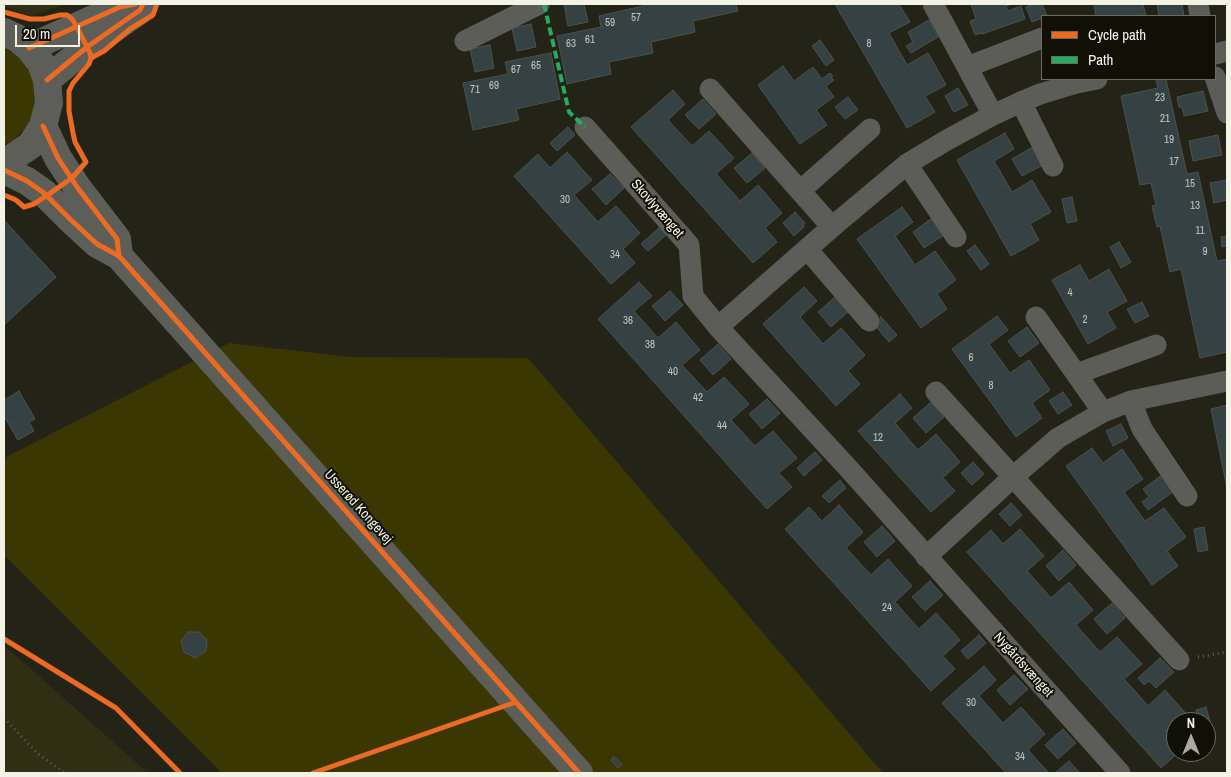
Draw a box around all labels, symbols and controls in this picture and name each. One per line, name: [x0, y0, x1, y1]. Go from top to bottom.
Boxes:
house number: 57: [631, 11, 641, 25]
scale bar: [18, 15, 82, 47]
legend: [1041, 15, 1216, 80]
house number: 59: [605, 16, 615, 30]
text: 20 m: [23, 23, 50, 44]
text: Cycle path: [1088, 24, 1146, 45]
house number: 61: [585, 33, 595, 47]
house number: 63: [566, 37, 576, 51]
house number: 8: [866, 37, 872, 51]
text: Path: [1088, 49, 1113, 70]
house number: 65: [531, 59, 541, 73]
house number: 67: [511, 63, 521, 77]
house number: 69: [489, 79, 499, 93]
house number: 71: [470, 83, 480, 97]
house number: 23: [1155, 91, 1165, 105]
house number: 21: [1160, 112, 1170, 126]
house number: 19: [1164, 133, 1174, 147]
house number: 17: [1169, 155, 1179, 169]
street label: Skovlyvænget: [627, 176, 687, 242]
house number: 15: [1185, 177, 1195, 191]
house number: 30: [560, 193, 570, 207]
house number: 13: [1190, 199, 1200, 213]
house number: 11: [1195, 224, 1205, 238]
house number: 9: [1202, 245, 1208, 259]
house number: 34: [610, 248, 620, 262]
house number: 4: [1067, 286, 1073, 300]
house number: 2: [1082, 313, 1088, 327]
house number: 36: [623, 314, 633, 328]
house number: 38: [645, 338, 655, 352]
house number: 6: [968, 351, 974, 365]
house number: 40: [668, 365, 678, 379]
house number: 8: [988, 379, 994, 393]
house number: 42: [693, 391, 703, 405]
house number: 44: [717, 419, 727, 433]
house number: 12: [873, 431, 883, 445]
street label: Usserød Kongevej: [320, 467, 396, 547]
house number: 24: [882, 601, 892, 615]
street label: Nygårdsvænget: [990, 629, 1056, 701]
house number: 30: [966, 696, 976, 710]
north arrow: [1166, 712, 1216, 762]
text: N: [1187, 714, 1195, 732]
house number: 34: [1015, 750, 1025, 764]

